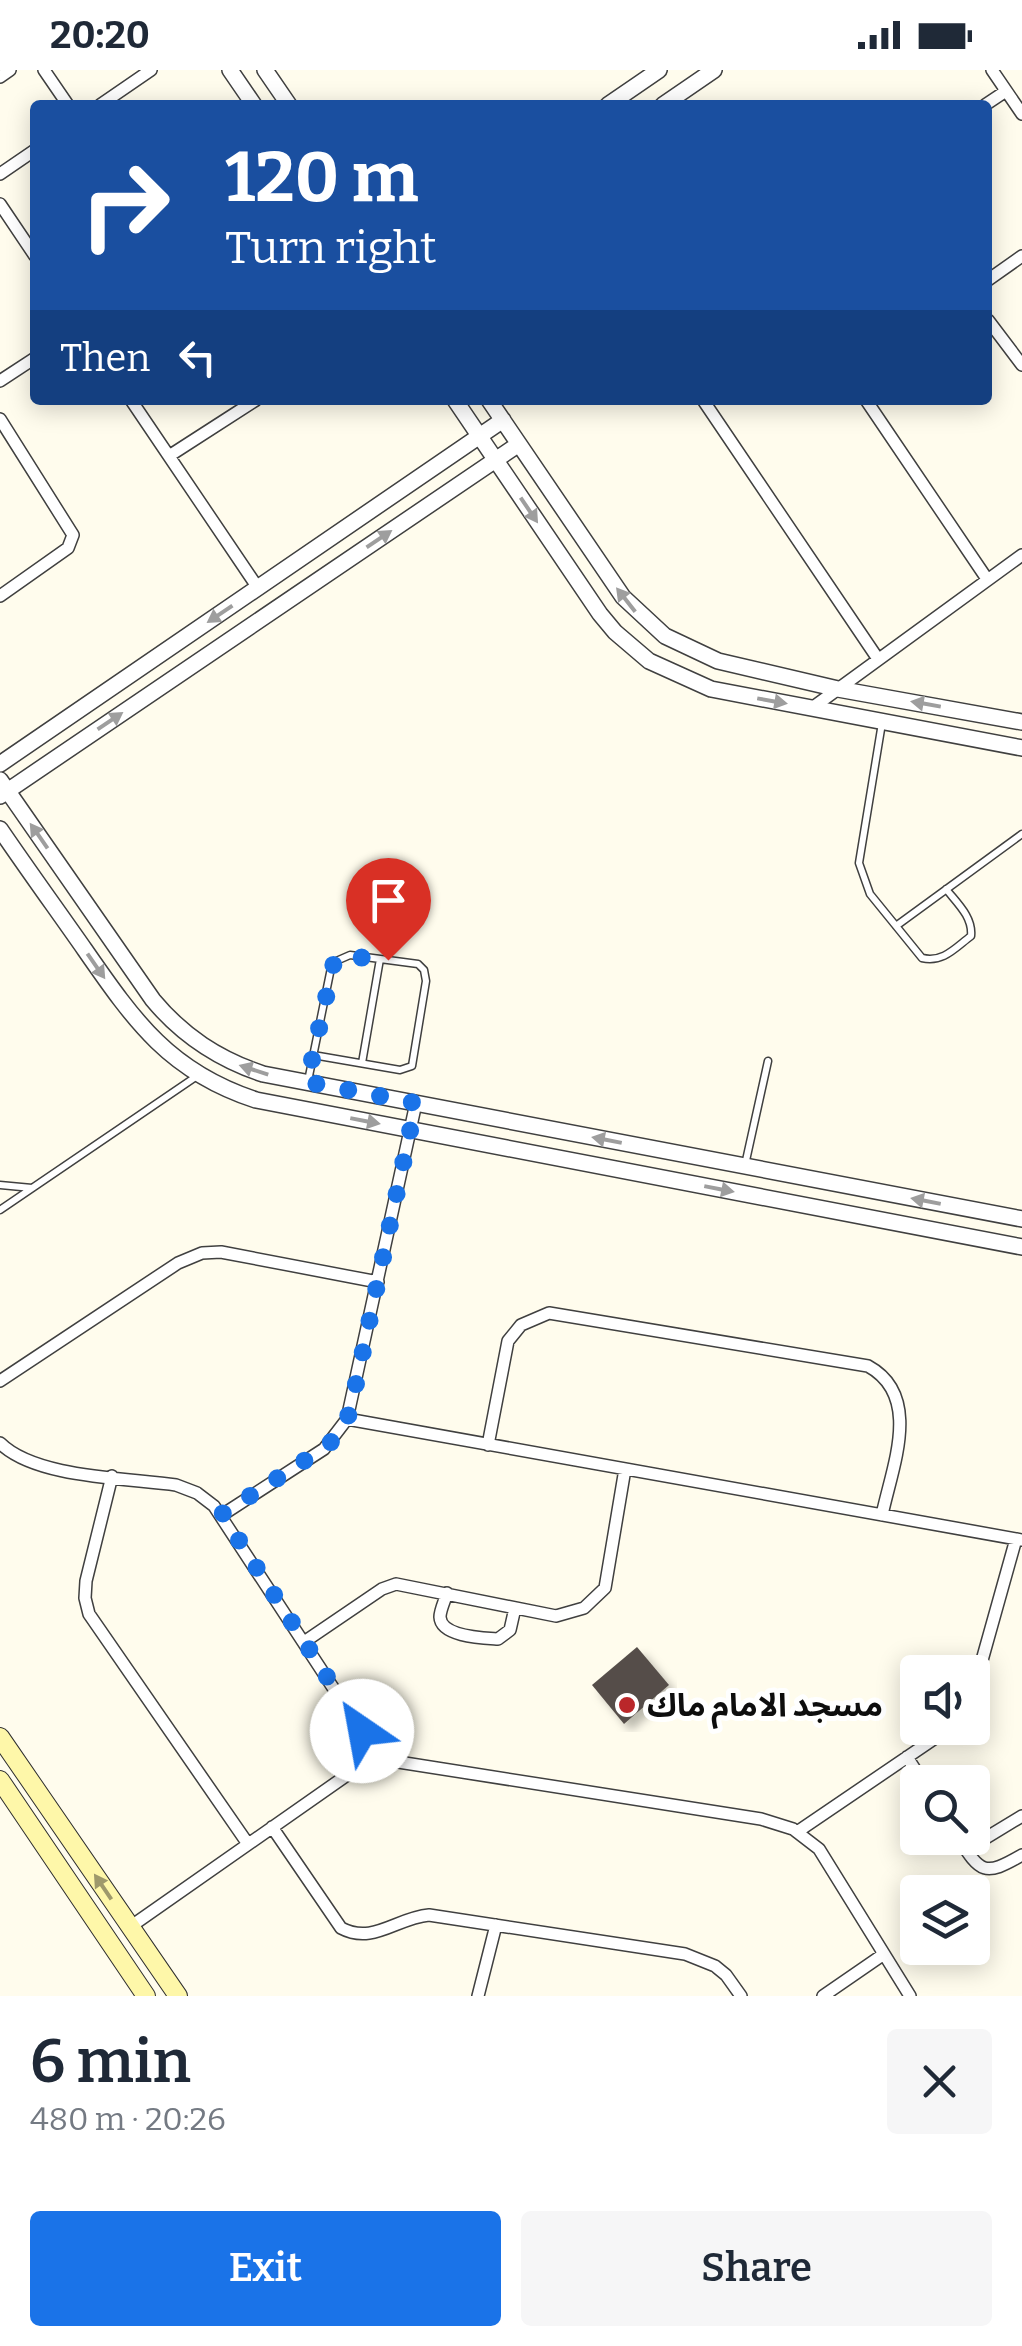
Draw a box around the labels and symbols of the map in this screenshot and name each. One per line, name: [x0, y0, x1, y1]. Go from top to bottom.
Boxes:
one-way arrow: [519, 496, 538, 523]
one-way arrow: [365, 530, 392, 549]
one-way arrow: [616, 587, 637, 613]
one-way arrow: [207, 604, 234, 623]
one-way arrow: [757, 694, 789, 709]
one-way arrow: [910, 696, 941, 711]
one-way arrow: [96, 713, 123, 731]
one-way arrow: [30, 822, 49, 849]
pin: [346, 858, 431, 961]
one-way arrow: [86, 953, 105, 980]
one-way arrow: [238, 1062, 269, 1077]
one-way arrow: [350, 1114, 382, 1129]
one-way arrow: [591, 1132, 622, 1147]
one-way arrow: [704, 1181, 735, 1197]
one-way arrow: [910, 1193, 941, 1208]
position arrow: [310, 1679, 414, 1783]
place label: مسجد الامام ماك: [647, 1686, 883, 1730]
marker: مسجد الامام ماك: [616, 1694, 638, 1716]
one-way arrow: [94, 1873, 113, 1900]

